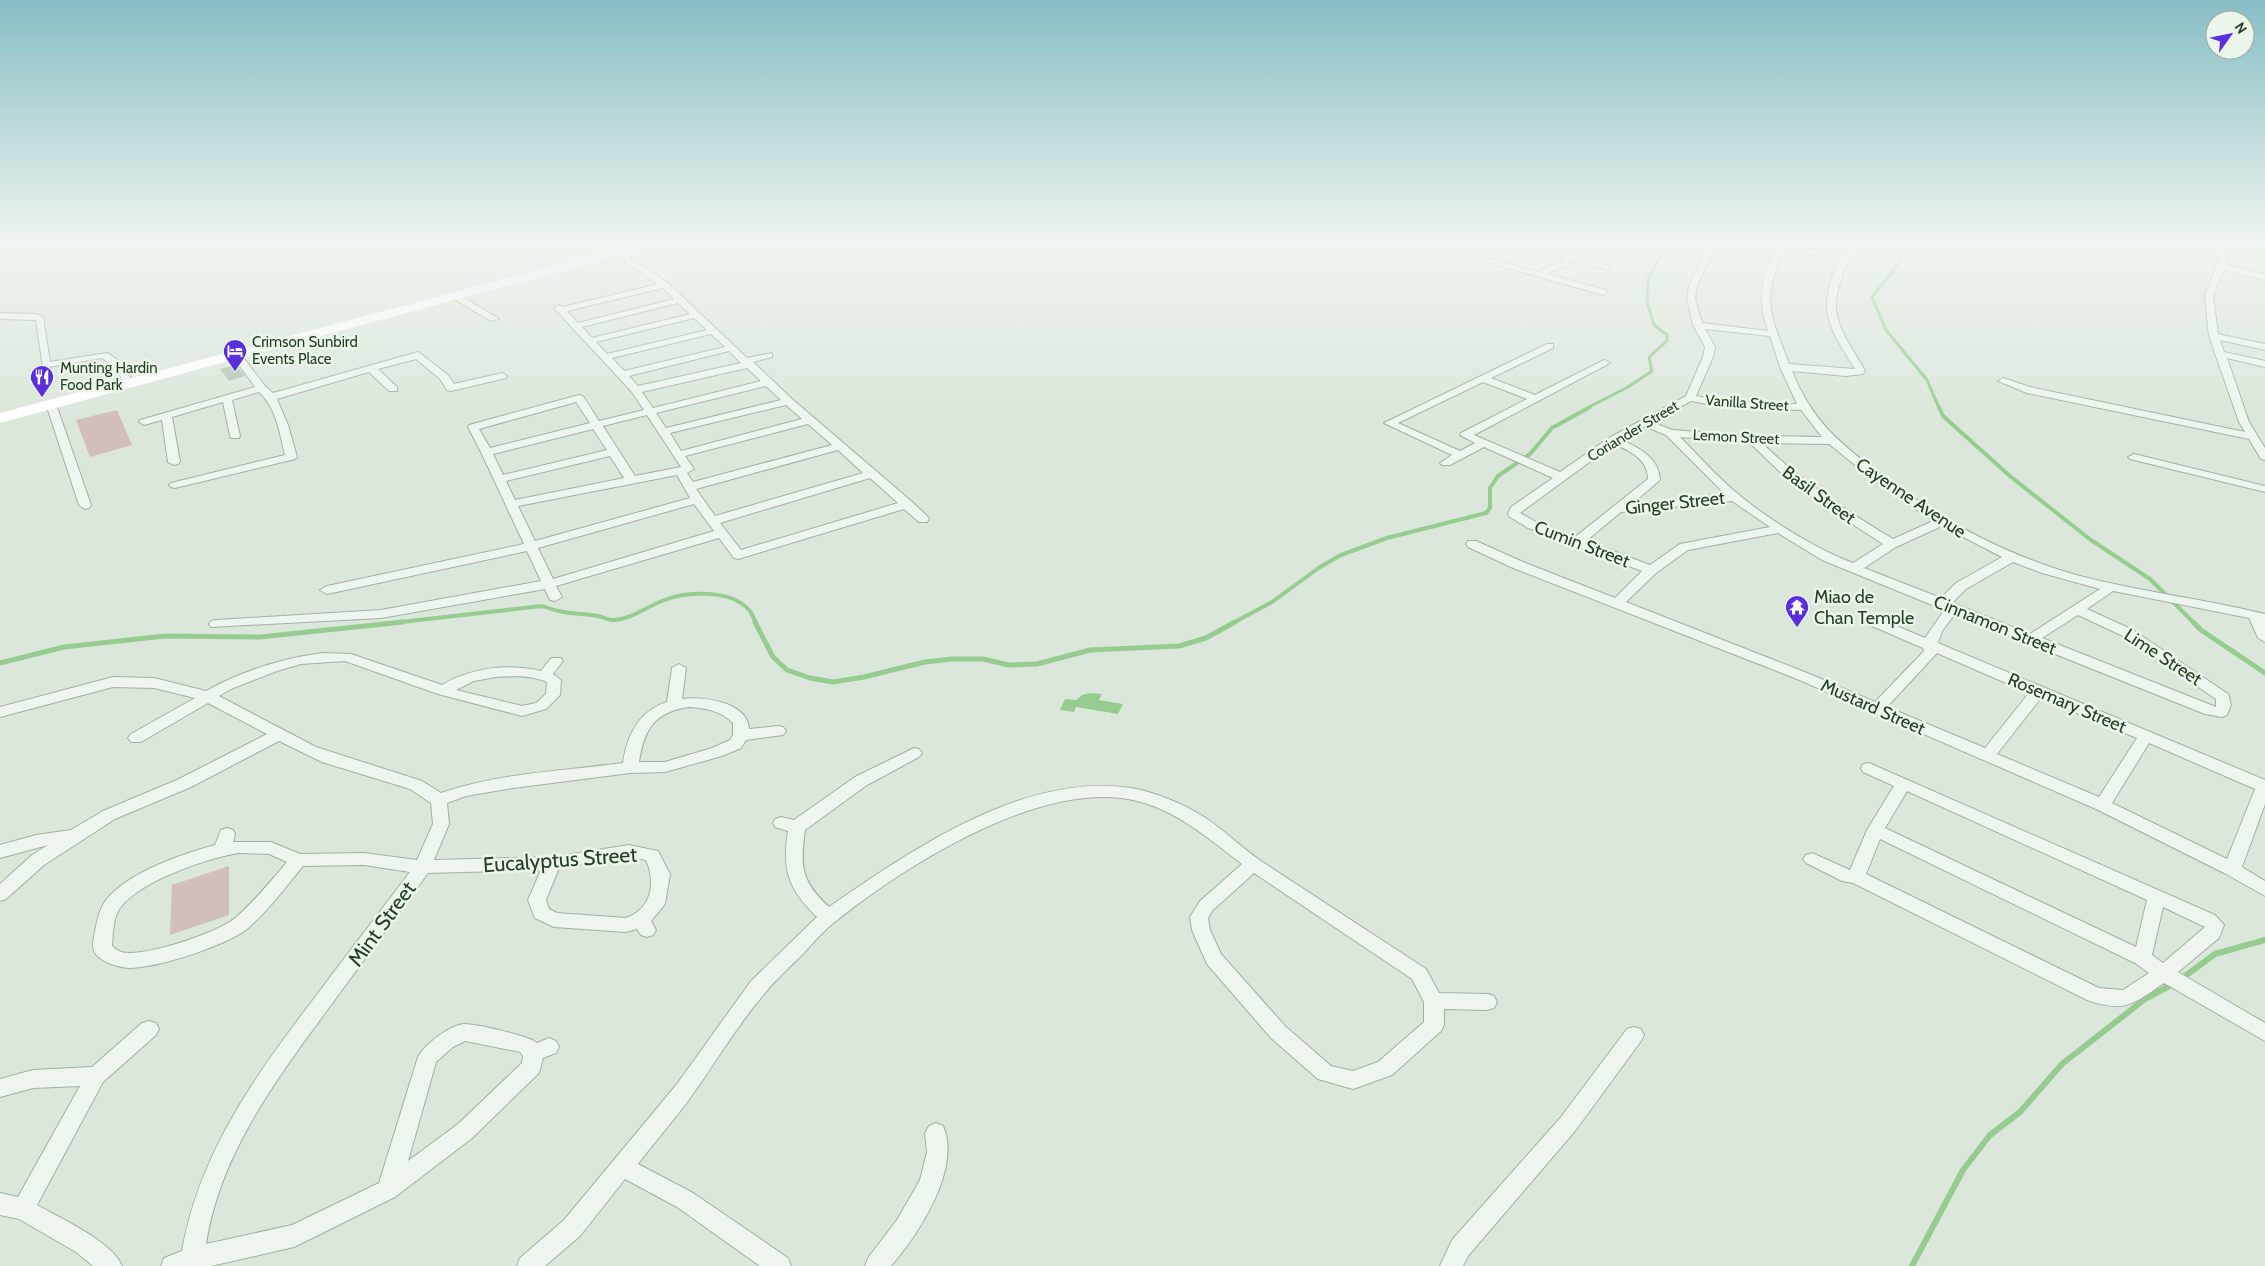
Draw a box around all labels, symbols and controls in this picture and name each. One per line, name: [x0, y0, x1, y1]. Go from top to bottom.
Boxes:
north arrow: [2205, 10, 2255, 60]
text: N: [2231, 19, 2251, 37]
place label: Crimson Sunbird Events Place: [252, 333, 358, 368]
hotel icon: Crimson Sunbird Events Place: [222, 338, 248, 372]
place label: Munting Hardin Food Park: [60, 359, 158, 394]
restaurant icon: Munting Hardin Food Park: [29, 364, 55, 398]
street label: Vanilla Street: [1705, 391, 1789, 415]
street label: Coriander Street: [1584, 397, 1682, 465]
street label: Lemon Street: [1692, 426, 1780, 448]
street label: Cayenne Avenue: [1852, 453, 1970, 543]
street label: Basil Street: [1778, 461, 1860, 529]
street label: Ginger Street: [1624, 487, 1726, 519]
street label: Cumin Street: [1531, 516, 1633, 572]
place label: Miao de Chan Temple: [1814, 586, 1914, 629]
street label: Cinnamon Street: [1930, 590, 2060, 660]
temple icon: Miao de Chan Temple: [1784, 594, 1810, 628]
street label: Lime Street: [2120, 624, 2206, 690]
street label: Rosemary Street: [2004, 668, 2130, 738]
street label: Mustard Street: [1817, 674, 1929, 740]
street label: Eucalyptus Street: [482, 842, 638, 877]
street label: Mint Street: [342, 876, 421, 971]

